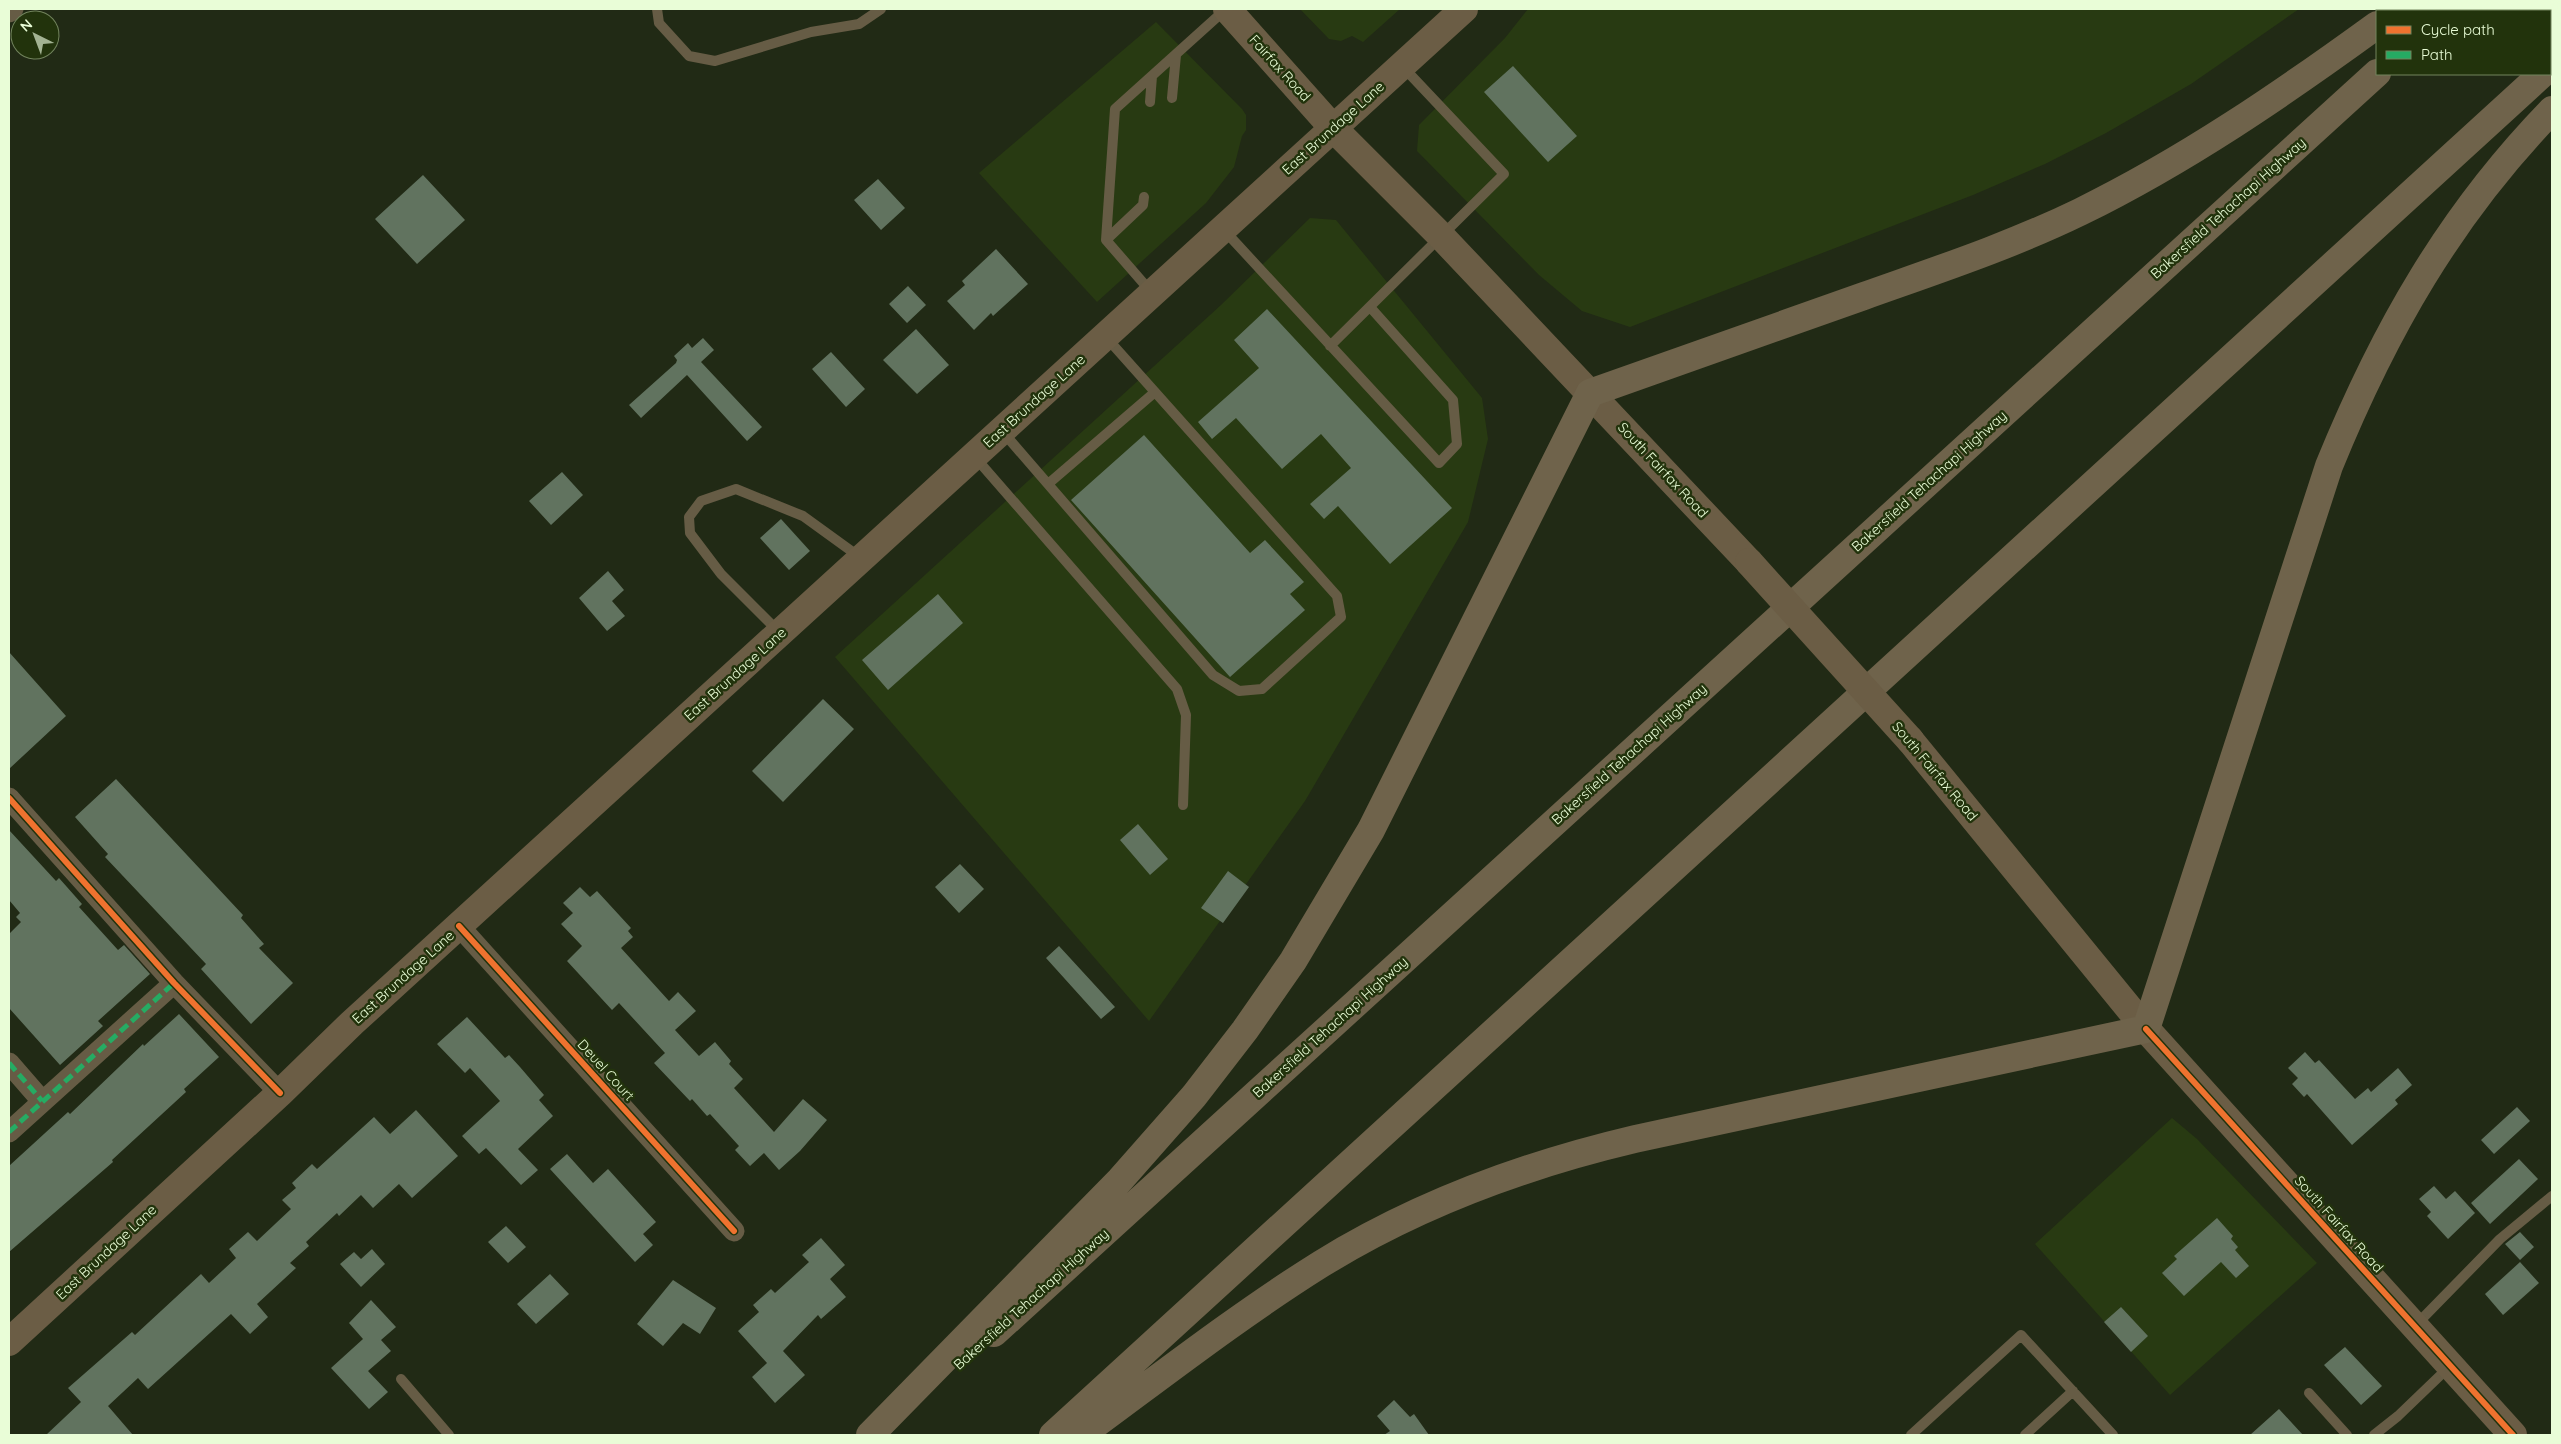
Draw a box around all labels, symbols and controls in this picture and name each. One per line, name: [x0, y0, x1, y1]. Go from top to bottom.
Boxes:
north arrow: [10, 10, 60, 60]
legend: [2376, 10, 2551, 75]
text: N: [16, 15, 36, 35]
text: Cycle path: [2421, 20, 2495, 39]
street label: Fairfax Road: [1245, 31, 1315, 105]
text: Path: [2421, 45, 2453, 64]
street label: East Brundage Lane: [1278, 77, 1388, 179]
street label: Bakersfield Tehachapi Highway: [2147, 133, 2309, 283]
street label: East Brundage Lane: [979, 350, 1089, 452]
street label: Bakersfield Tehachapi Highway: [1848, 406, 2010, 556]
street label: South Fairfax Road: [1614, 418, 1712, 522]
street label: East Brundage Lane: [680, 623, 790, 725]
street label: Bakersfield Tehachapi Highway: [1548, 679, 1710, 829]
street label: South Fairfax Road: [1888, 718, 1982, 824]
street label: East Brundage Lane: [348, 926, 458, 1028]
street label: Bakersfield Tehachapi Highway: [1249, 952, 1411, 1102]
street label: Deuel Court: [574, 1035, 639, 1105]
street label: South Fairfax Road: [2291, 1172, 2387, 1276]
street label: East Brundage Lane: [52, 1201, 160, 1303]
street label: Bakersfield Tehachapi Highway: [950, 1224, 1112, 1374]

